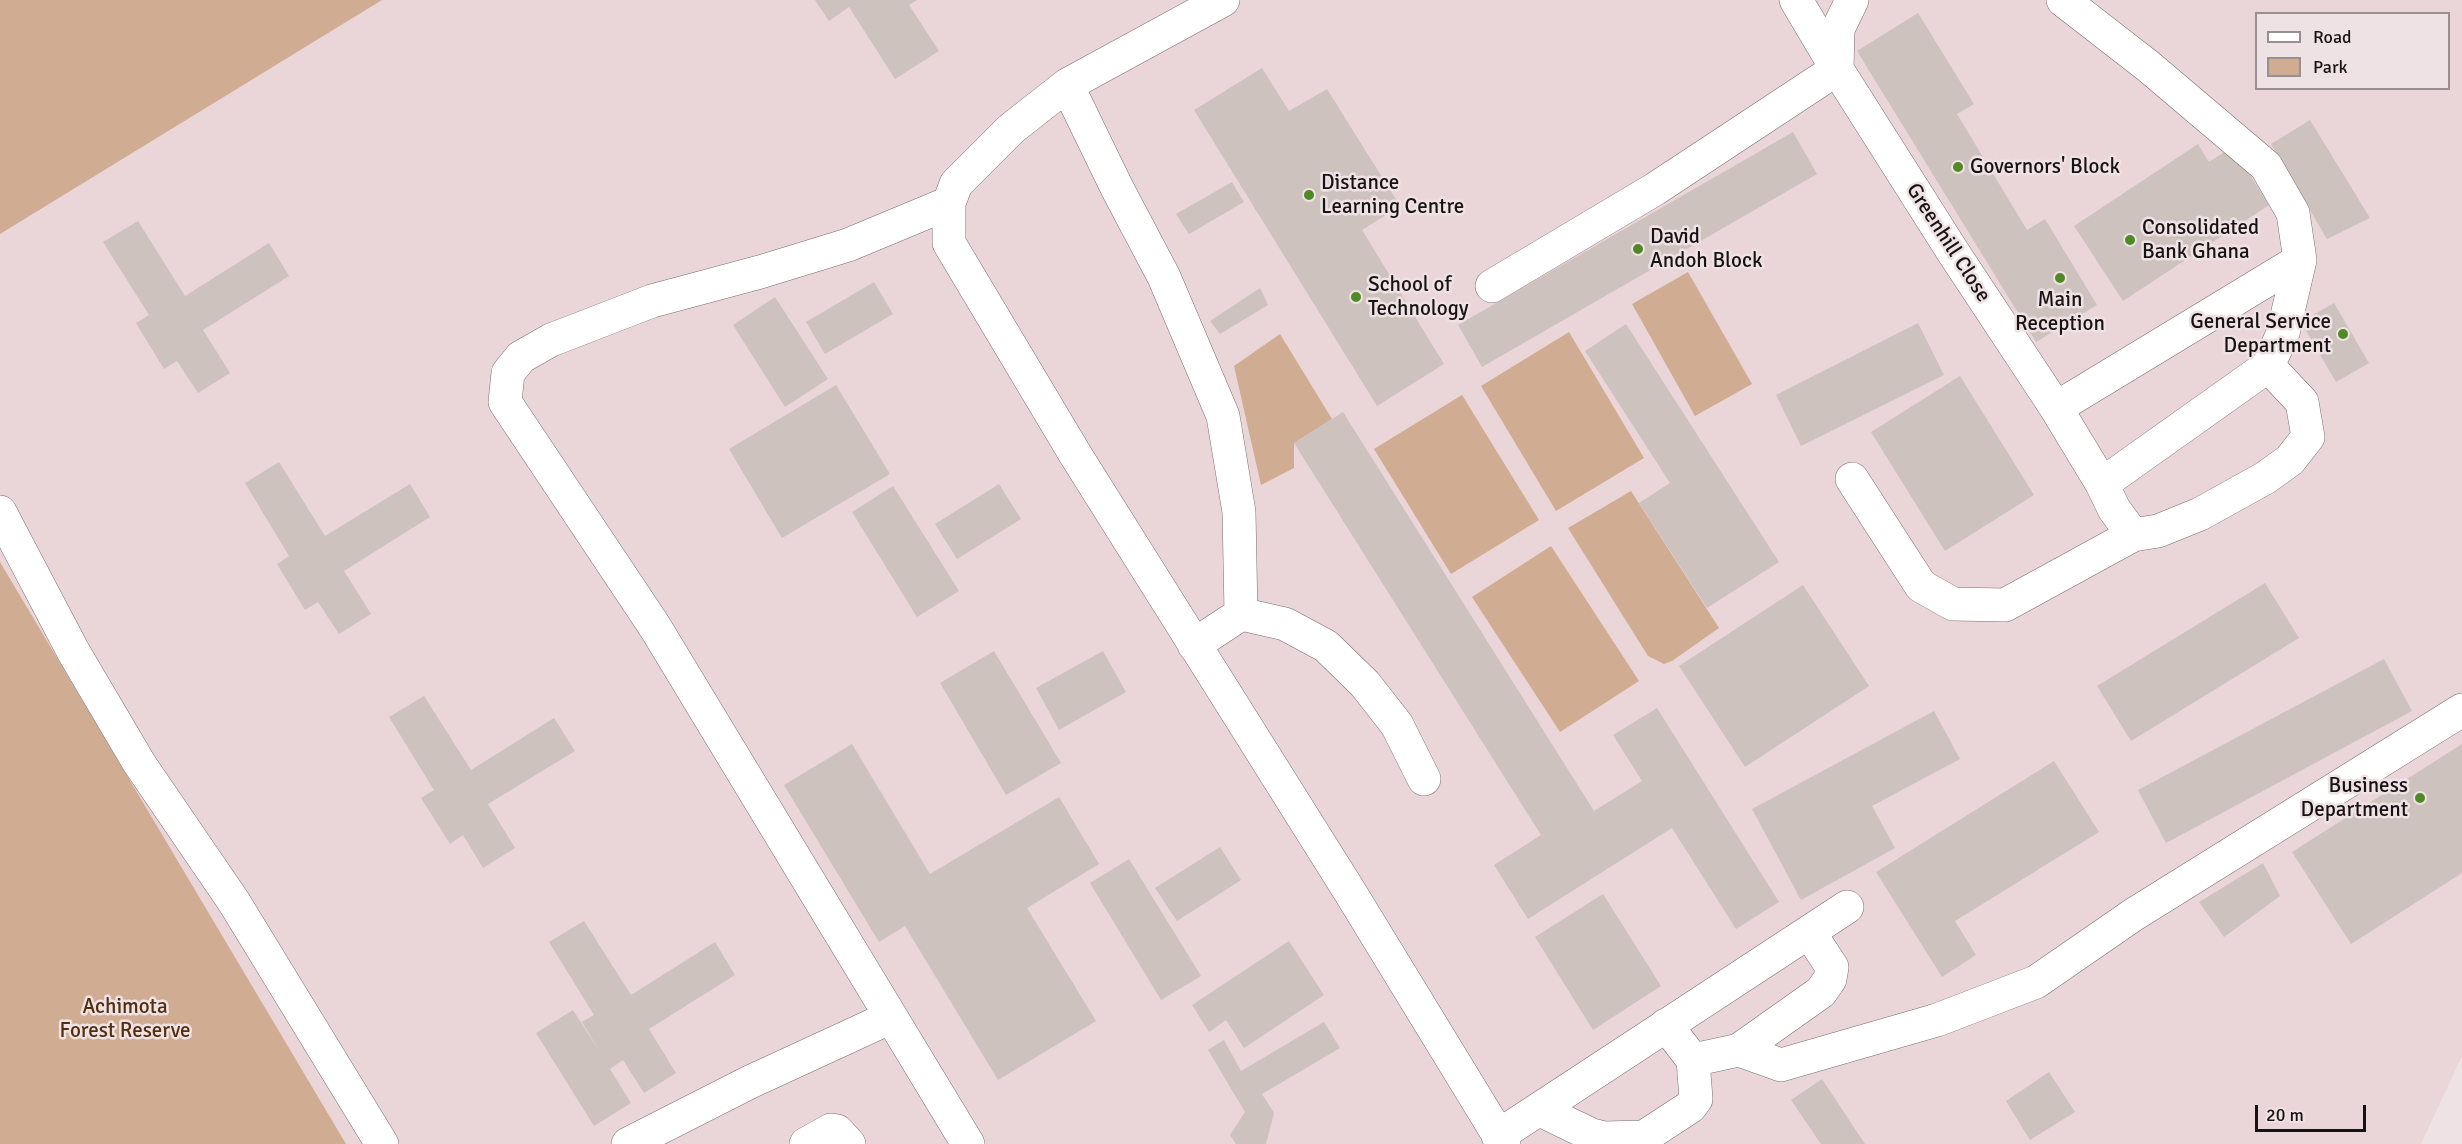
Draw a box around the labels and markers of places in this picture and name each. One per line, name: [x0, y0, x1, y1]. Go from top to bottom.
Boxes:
place label: Governors' Block: [1970, 154, 2120, 180]
marker: Governors' Block: [1951, 160, 1965, 174]
place label: Distance Learning Centre: [1321, 170, 1464, 220]
marker: Distance Learning Centre: [1302, 188, 1316, 202]
place label: Consolidated Bank Ghana: [2142, 215, 2259, 265]
place label: David Andoh Block: [1650, 224, 1762, 274]
marker: Consolidated Bank Ghana: [2123, 233, 2137, 247]
marker: David Andoh Block: [1631, 242, 1645, 256]
marker: Main Reception: [2053, 271, 2067, 285]
place label: School of Technology: [1368, 272, 1469, 322]
place label: Main Reception: [2015, 287, 2105, 337]
marker: School of Technology: [1349, 290, 1363, 304]
place label: General Service Department: [2190, 309, 2331, 359]
marker: General Service Department: [2336, 327, 2350, 341]
place label: Business Department: [2301, 773, 2408, 823]
marker: Business Department: [2413, 791, 2427, 805]

